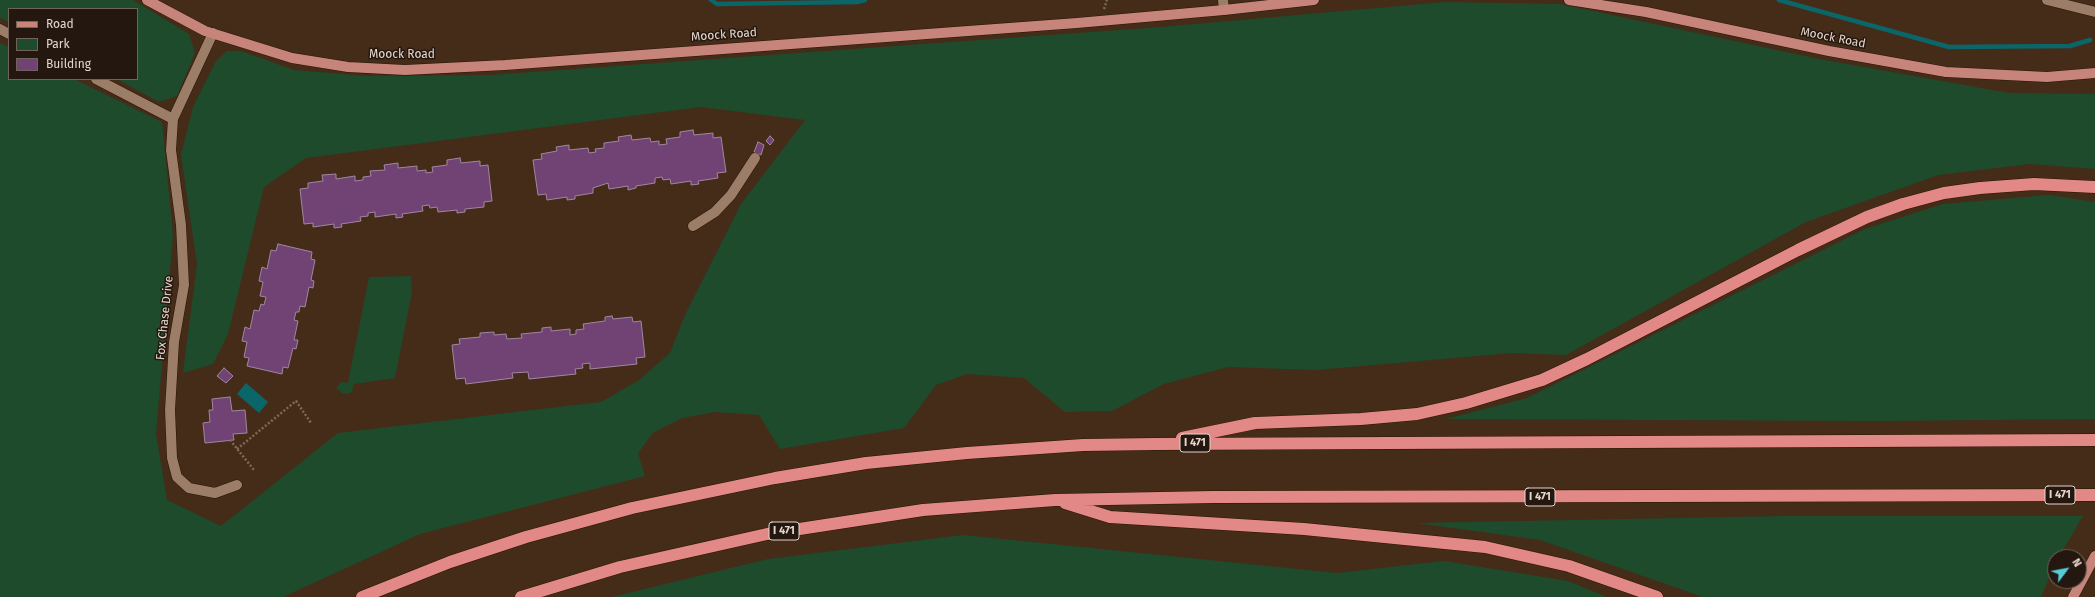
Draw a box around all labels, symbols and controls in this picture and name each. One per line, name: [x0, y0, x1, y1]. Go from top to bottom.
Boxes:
legend: [8, 8, 138, 80]
text: Road: [46, 17, 74, 31]
street label: Moock Road: [1799, 25, 1867, 51]
street label: Moock Road: [691, 26, 757, 44]
text: Park: [46, 37, 70, 51]
street label: Moock Road: [369, 48, 435, 62]
text: Building: [46, 57, 91, 71]
street label: Fox Chase Drive: [153, 275, 177, 361]
road number: I 471: [1180, 434, 1210, 452]
road number: I 471: [2045, 486, 2075, 504]
road number: I 471: [1525, 488, 1555, 506]
road number: I 471: [769, 522, 799, 540]
north arrow: [2047, 549, 2087, 589]
text: N: [2069, 556, 2084, 569]

